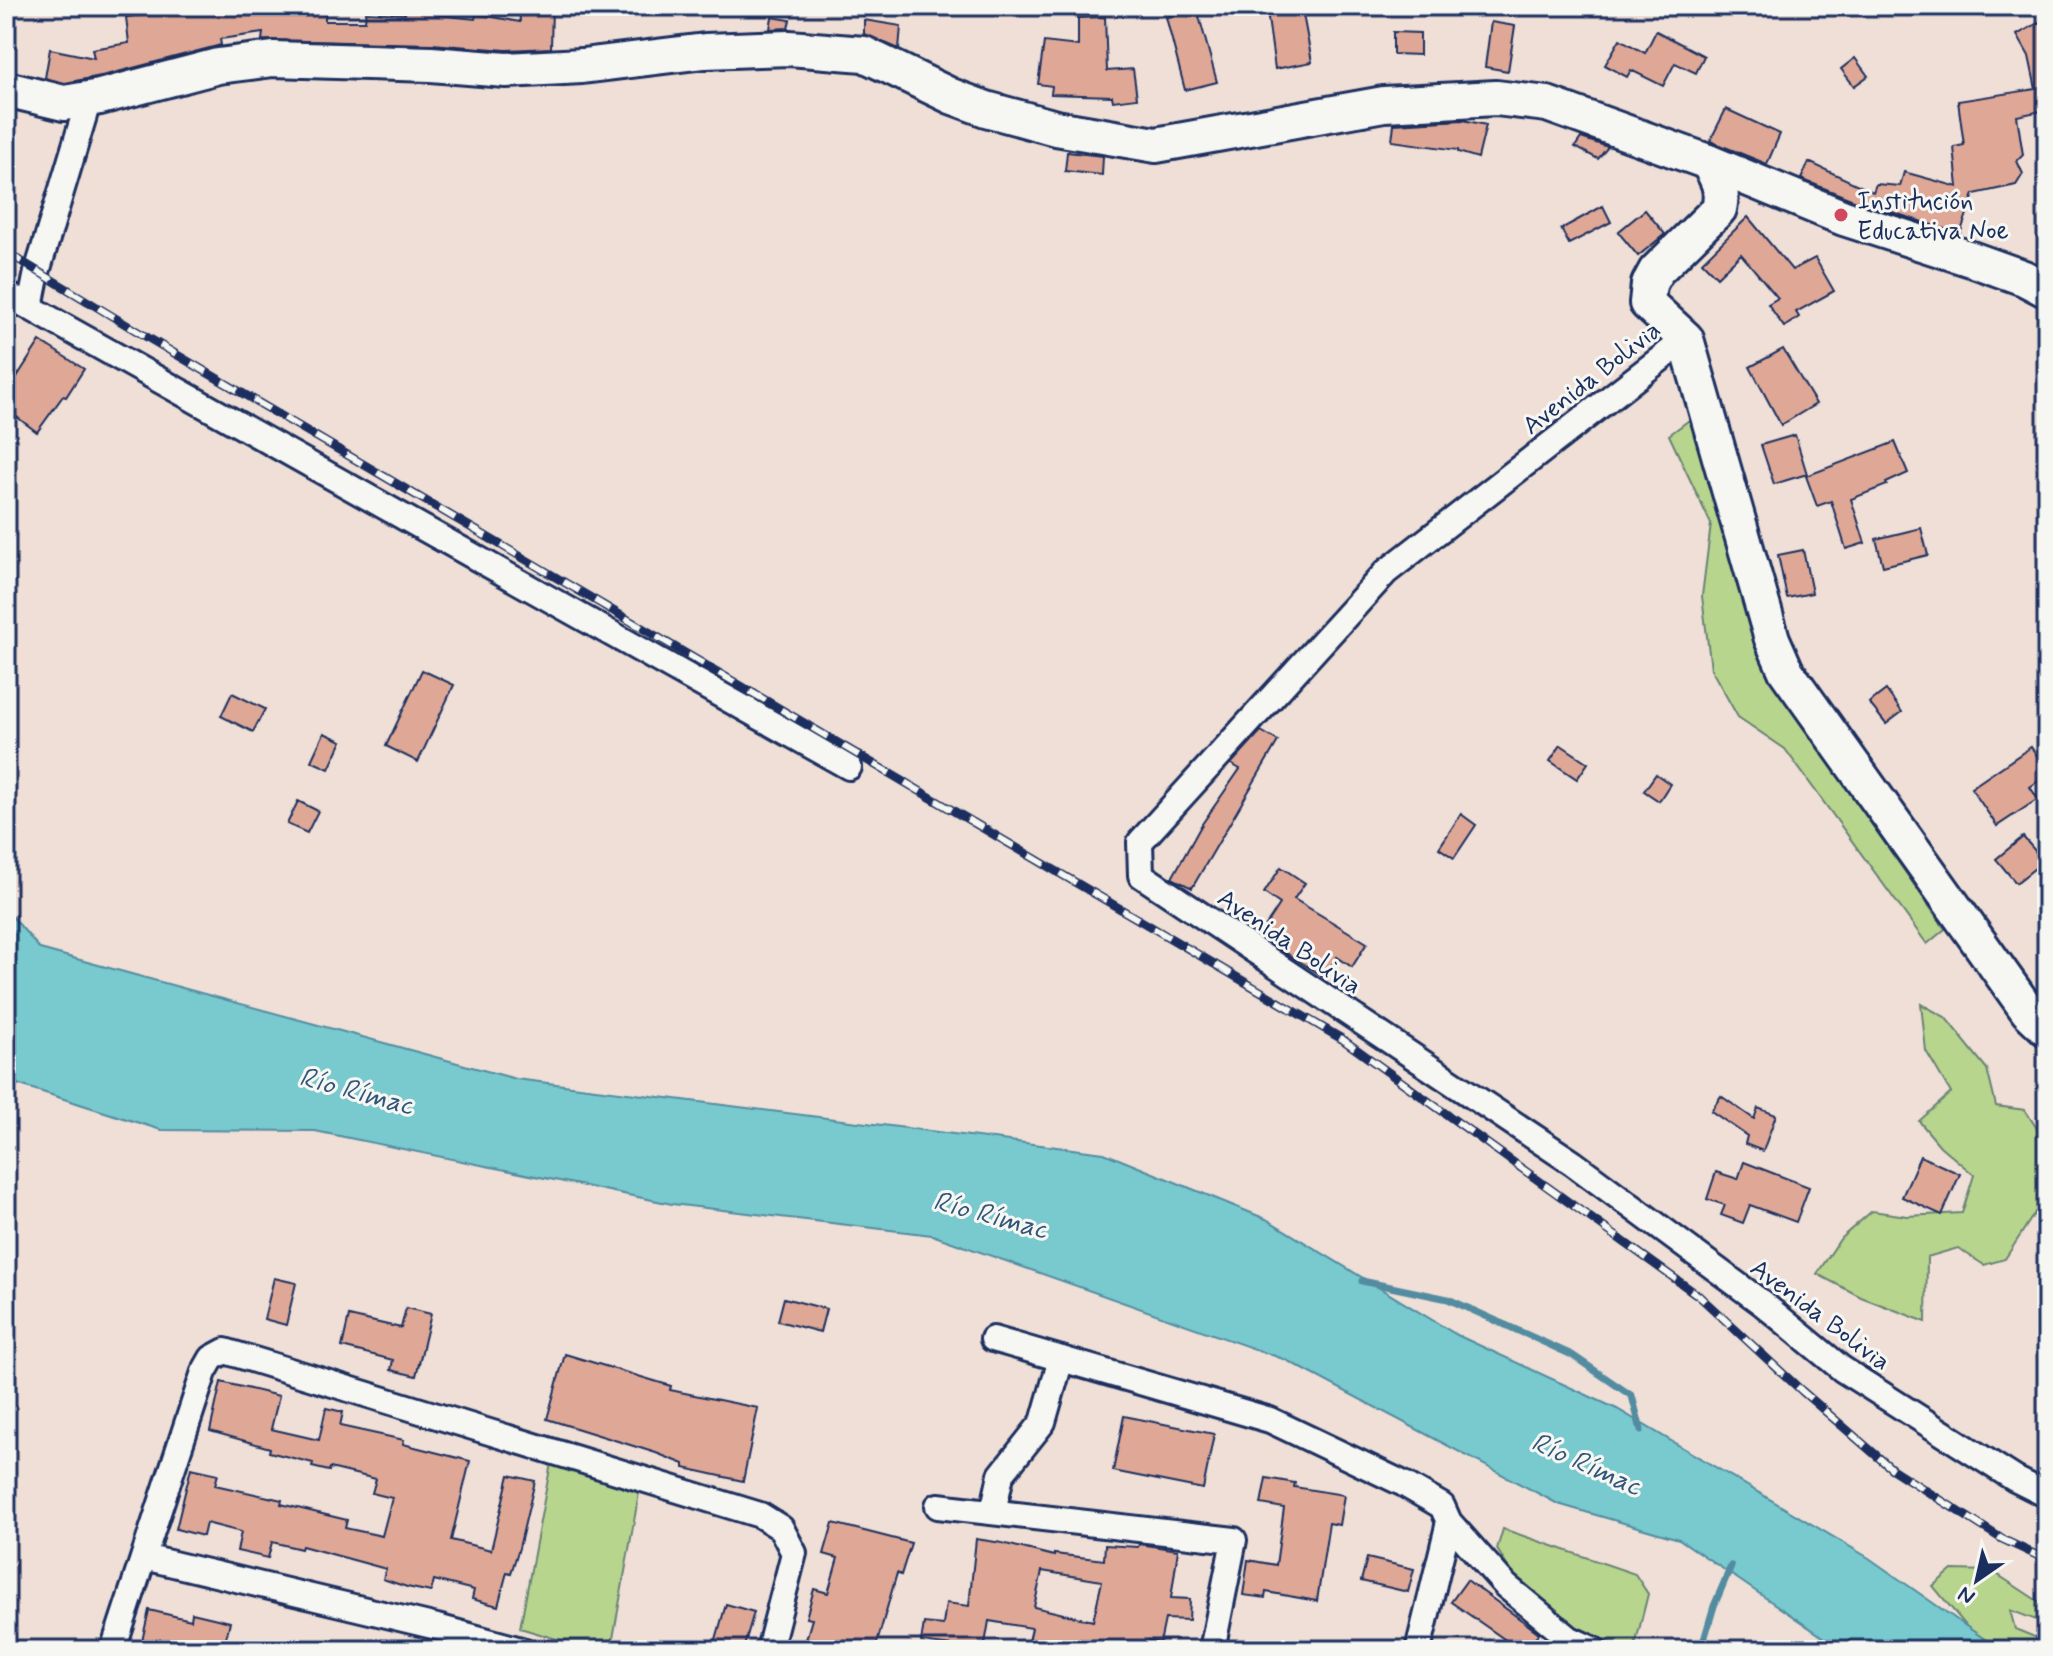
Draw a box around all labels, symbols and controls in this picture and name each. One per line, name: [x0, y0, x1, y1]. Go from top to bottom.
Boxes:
place label: Institución Educativa Noe: [1857, 185, 2009, 249]
marker: Institución Educativa Noe: [1832, 206, 1850, 224]
street label: Avenida Bolivia: [1516, 314, 1669, 443]
street label: Avenida Bolivia: [1210, 882, 1368, 1003]
water label: Río Rímac: [295, 1059, 418, 1125]
water label: Río Rímac: [929, 1183, 1052, 1249]
street label: Avenida Bolivia: [1743, 1252, 1897, 1379]
water label: Río Rímac: [1525, 1425, 1647, 1506]
north arrow: [1937, 1540, 2017, 1620]
text: N: [1953, 1579, 1981, 1611]

